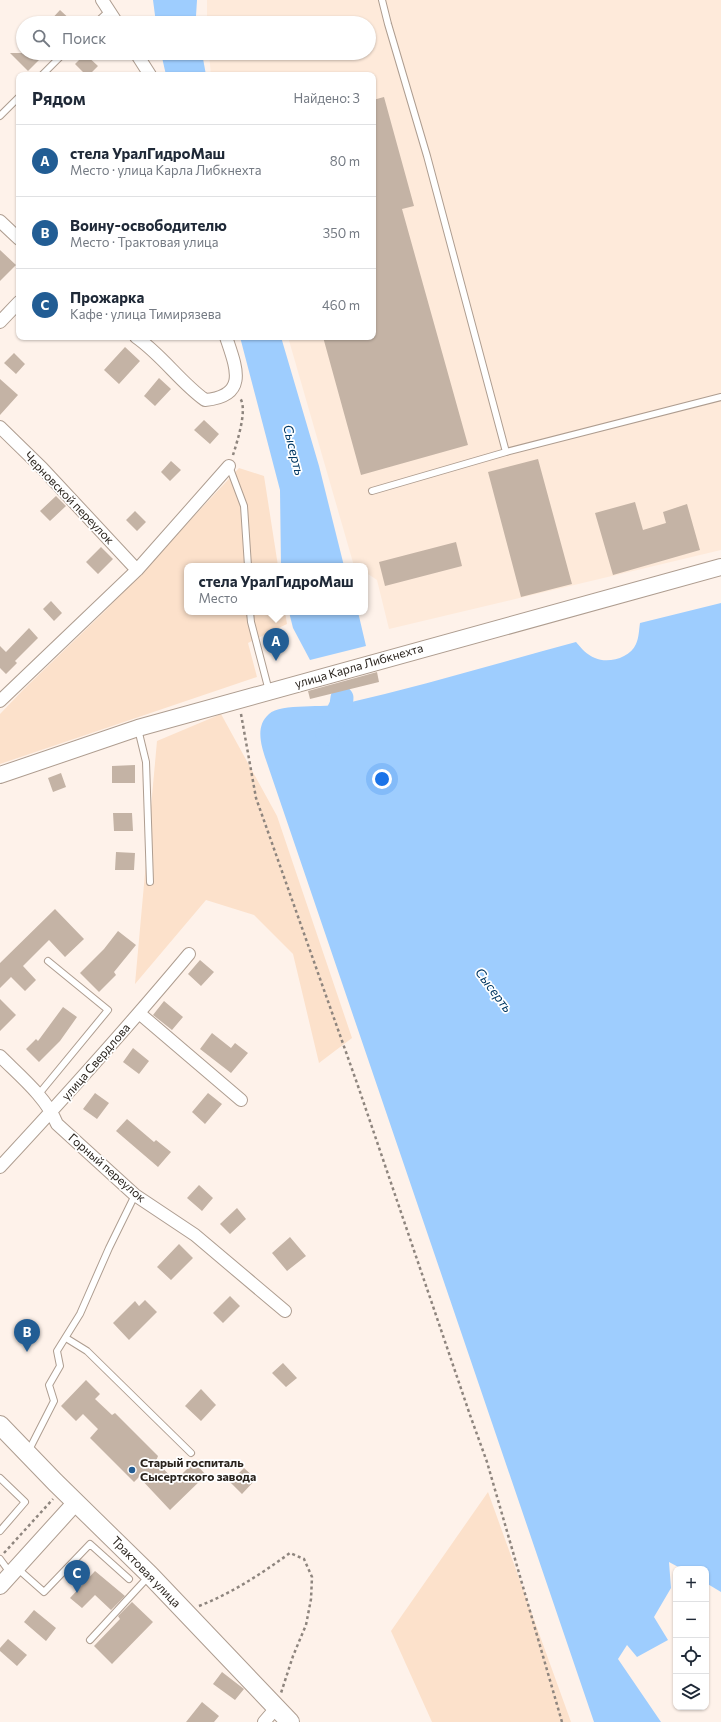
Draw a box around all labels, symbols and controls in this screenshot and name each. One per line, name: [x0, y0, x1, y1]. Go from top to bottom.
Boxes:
search box: [16, 16, 376, 60]
icon: search: [30, 27, 52, 49]
text: Поиск: [62, 29, 106, 47]
text: Рядом: [32, 88, 86, 109]
text: Найдено: 3: [293, 90, 360, 106]
text: стела УралГидроМаш: [70, 144, 225, 162]
text: A: [40, 153, 50, 169]
text: 80 m: [330, 153, 360, 169]
text: Место · улица Карла Либкнехта: [70, 162, 261, 178]
text: Воину-освободителю: [70, 216, 227, 234]
text: B: [41, 225, 49, 241]
text: 350 m: [323, 225, 360, 241]
text: Место · Трактовая улица: [70, 234, 218, 250]
text: Прожарка: [70, 288, 144, 306]
text: C: [41, 297, 49, 313]
text: 460 m: [322, 297, 360, 313]
text: Кафе · улица Тимирязева: [70, 306, 221, 322]
water label: Сысерть: [280, 423, 308, 477]
street label: Черновской переулок: [22, 448, 118, 547]
popup: [184, 563, 368, 615]
text: стела УралГидроМаш: [198, 572, 354, 590]
text: Место: [198, 590, 238, 606]
pin: A: [263, 628, 289, 661]
street label: улица Карла Либкнехта: [293, 640, 425, 690]
your location: [372, 769, 392, 789]
water label: Сысерть: [472, 965, 516, 1016]
street label: улица Свердлова: [58, 1020, 132, 1103]
street label: Горный переулок: [66, 1130, 149, 1205]
pin: B: [14, 1319, 40, 1352]
place label: Старый госпиталь Сысертского завода: [140, 1455, 256, 1483]
marker: Старый госпиталь Сысертского завода: [127, 1465, 137, 1475]
street label: Трактовая улица: [109, 1533, 184, 1610]
pin: C: [64, 1560, 90, 1593]
map controls: [673, 1566, 709, 1710]
button: +: [673, 1566, 709, 1602]
button: −: [673, 1602, 709, 1638]
button: locate: [673, 1638, 709, 1674]
button: layers: [673, 1674, 709, 1710]

